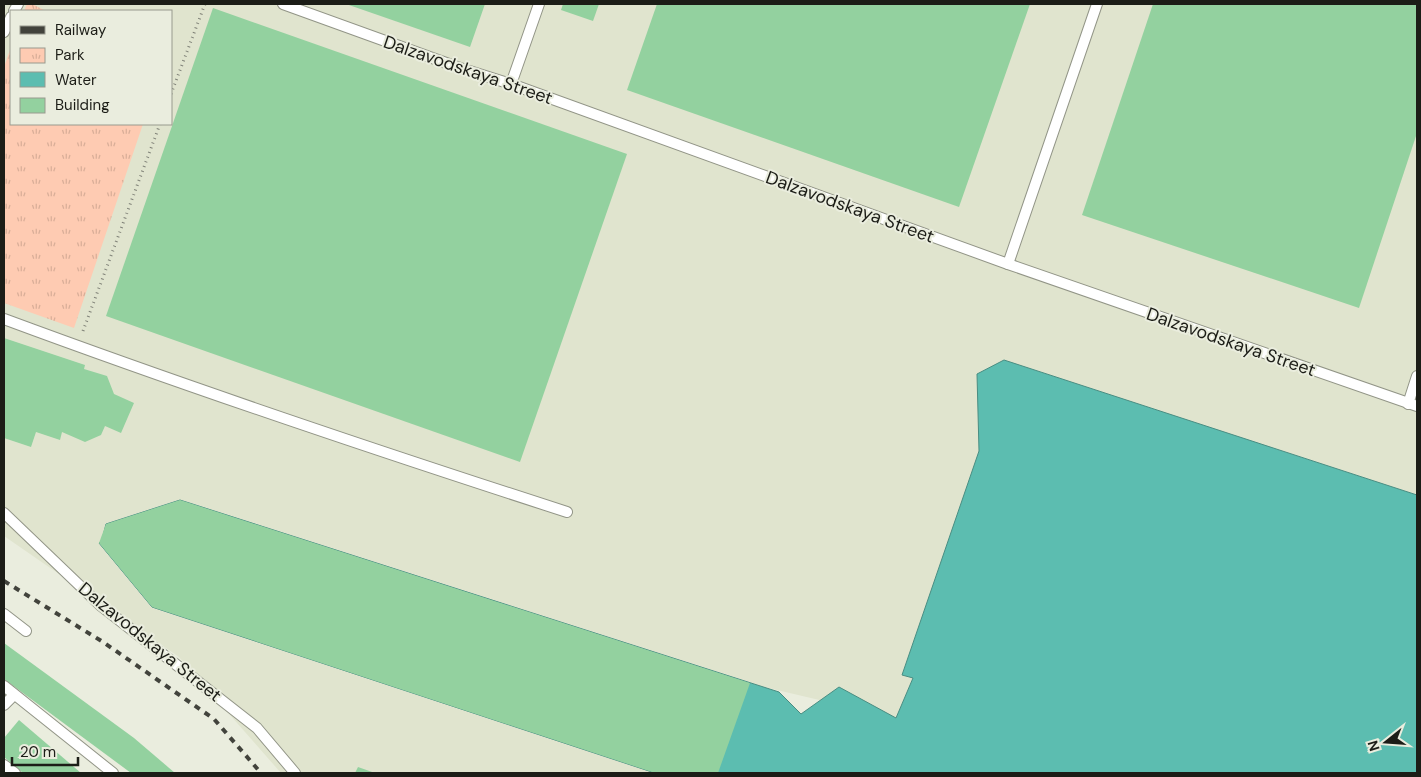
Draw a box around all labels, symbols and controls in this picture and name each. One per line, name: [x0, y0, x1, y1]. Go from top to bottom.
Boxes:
legend: [10, 10, 172, 125]
text: Railway: [55, 20, 107, 40]
street label: Dalzavodskaya Street: [380, 30, 556, 110]
text: Park: [55, 45, 85, 65]
text: Water: [55, 70, 97, 90]
text: Building: [55, 95, 110, 115]
street label: Dalzavodskaya Street: [763, 165, 937, 249]
street label: Dalzavodskaya Street: [1143, 302, 1319, 382]
street label: Dalzavodskaya Street: [73, 577, 227, 707]
north arrow: [1361, 717, 1411, 767]
scale bar: [12, 734, 79, 766]
text: N: [1363, 738, 1384, 753]
text: 20 m: [20, 742, 56, 762]

